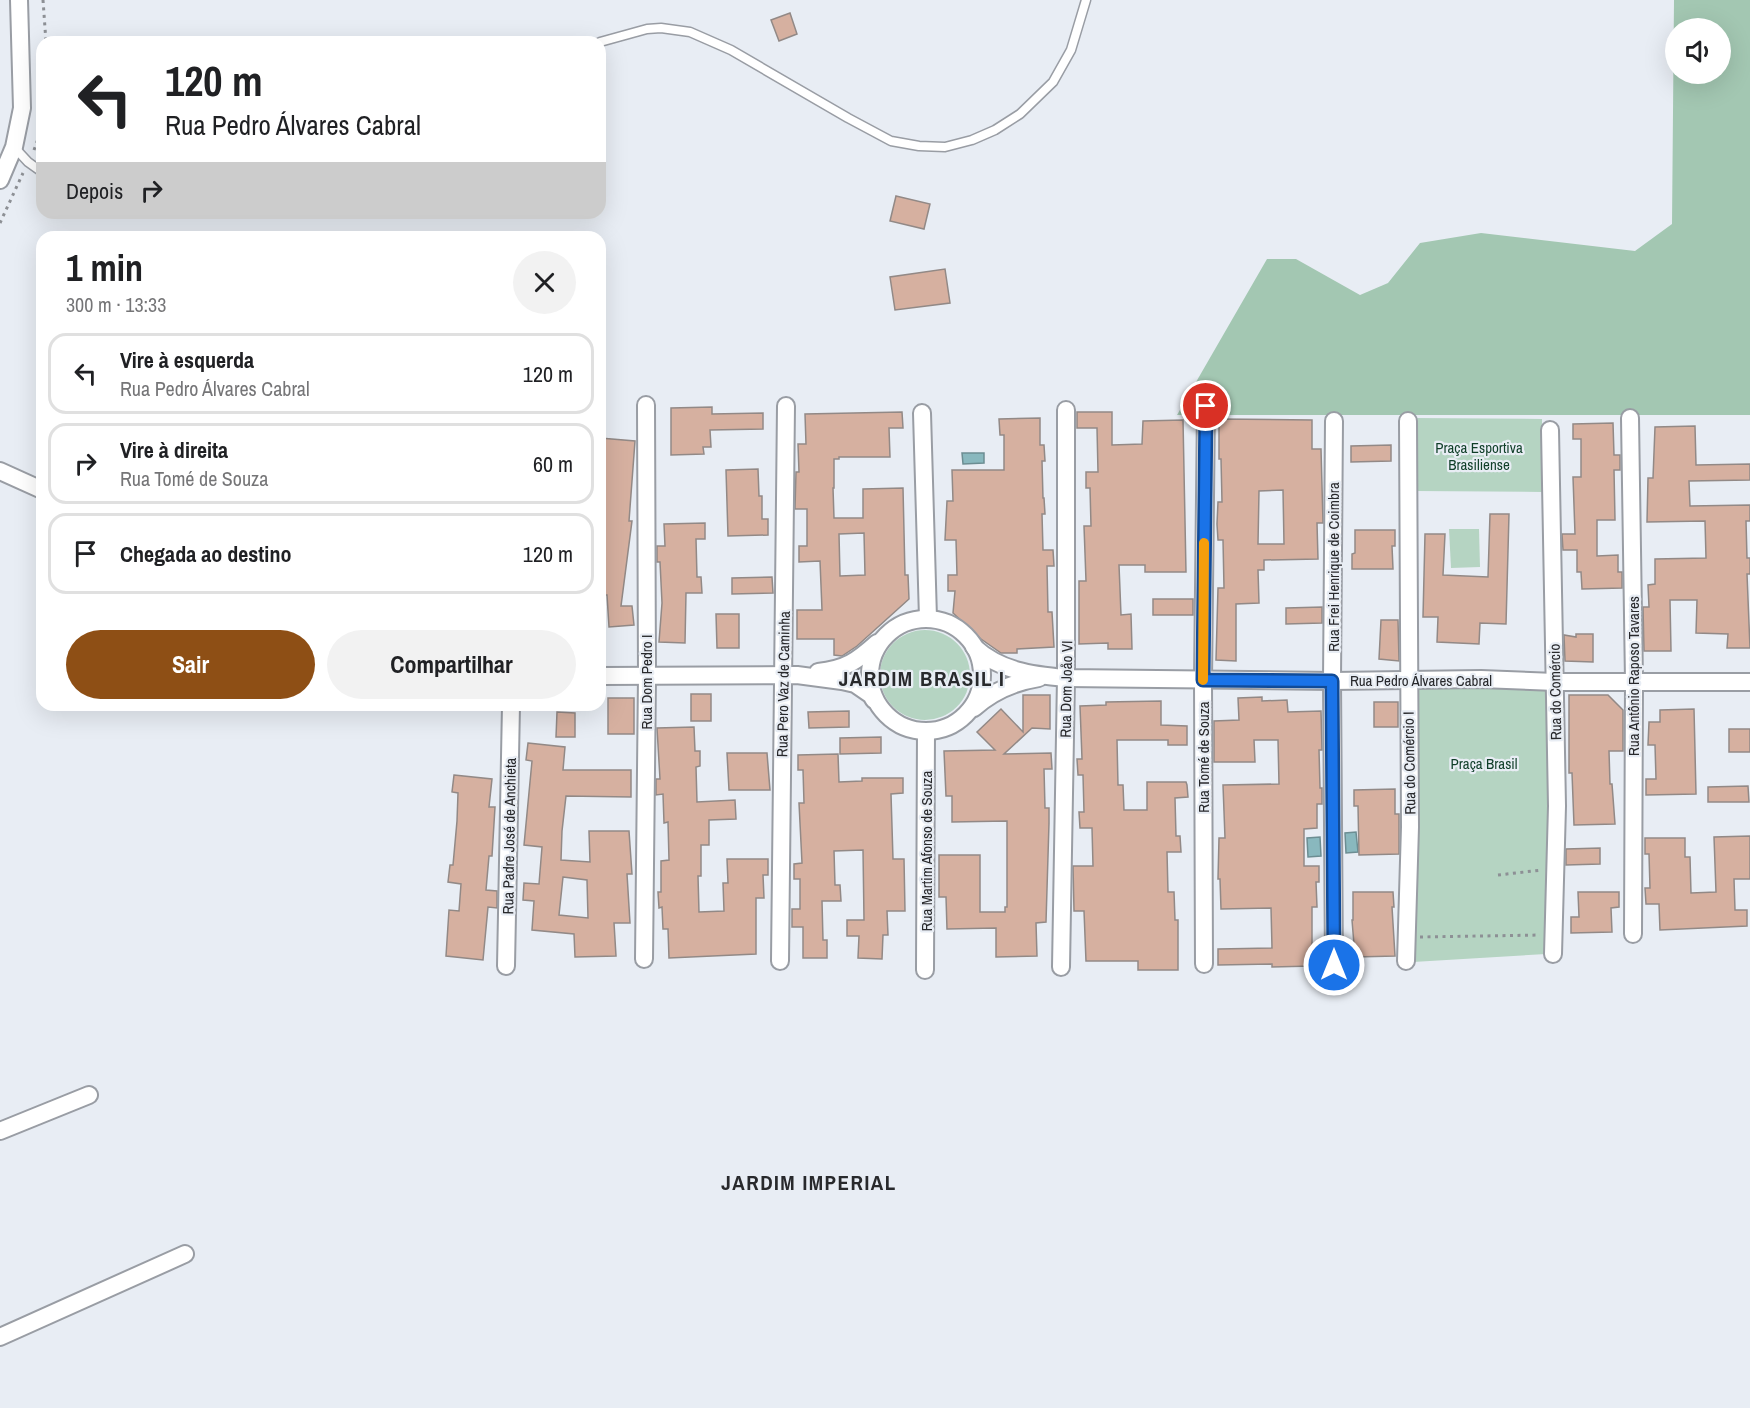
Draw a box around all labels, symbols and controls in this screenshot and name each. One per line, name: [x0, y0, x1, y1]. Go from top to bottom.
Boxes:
map controls: [1665, 18, 1731, 84]
button: sound: [1665, 18, 1731, 84]
text: 120 m: [165, 53, 263, 109]
icon: left: [66, 60, 144, 138]
text: Rua Pedro Álvares Cabral: [165, 107, 421, 143]
icon: right: [135, 174, 168, 207]
text: Depois: [66, 176, 123, 206]
text: 1 min: [66, 244, 143, 292]
button: close: [513, 251, 576, 314]
text: 300 m · 13:33: [66, 291, 166, 318]
text: Vire à esquerda: [120, 345, 254, 375]
icon: left: [69, 357, 102, 390]
text: 120 m: [523, 359, 573, 389]
text: Rua Pedro Álvares Cabral: [120, 375, 310, 402]
pin: [1180, 380, 1231, 431]
icon: arrive: [1189, 389, 1222, 422]
text: Vire à direita: [120, 435, 228, 465]
park label: Praça Esportiva Brasiliense: [1435, 437, 1523, 475]
icon: right: [69, 447, 102, 480]
text: 60 m: [533, 449, 573, 479]
text: Rua Tomé de Souza: [120, 465, 268, 492]
street label: Rua Frei Henrique de Coimbra: [1323, 482, 1344, 652]
icon: arrive: [69, 537, 102, 570]
text: Chegada ao destino: [120, 539, 291, 569]
text: 120 m: [523, 539, 573, 569]
street label: Rua Antônio Raposo Tavares: [1623, 596, 1644, 756]
street label: Rua Pero Vaz de Caminha: [771, 611, 795, 757]
button: Sair: [66, 630, 315, 699]
button: Compartilhar: [327, 630, 576, 699]
street label: Rua Dom Pedro I: [636, 634, 657, 730]
street label: Rua Dom Joåo VI: [1055, 640, 1077, 738]
street label: Rua do Comércio: [1544, 643, 1566, 740]
district label: JARDIM BRASIL I: [839, 664, 1005, 693]
street label: Rua Pedro Álvares Cabral: [1350, 670, 1492, 691]
street label: Rua Tomé de Souza: [1193, 701, 1214, 813]
street label: Rua do Comércio I: [1398, 711, 1420, 815]
park label: Praça Brasil: [1451, 753, 1518, 774]
street label: Rua Padre José de Anchieta: [497, 757, 521, 914]
street label: Rua Martim Afonso de Souza: [916, 771, 937, 931]
position arrow: [1302, 933, 1366, 997]
district label: JARDIM IMPERIAL: [721, 1168, 897, 1197]

